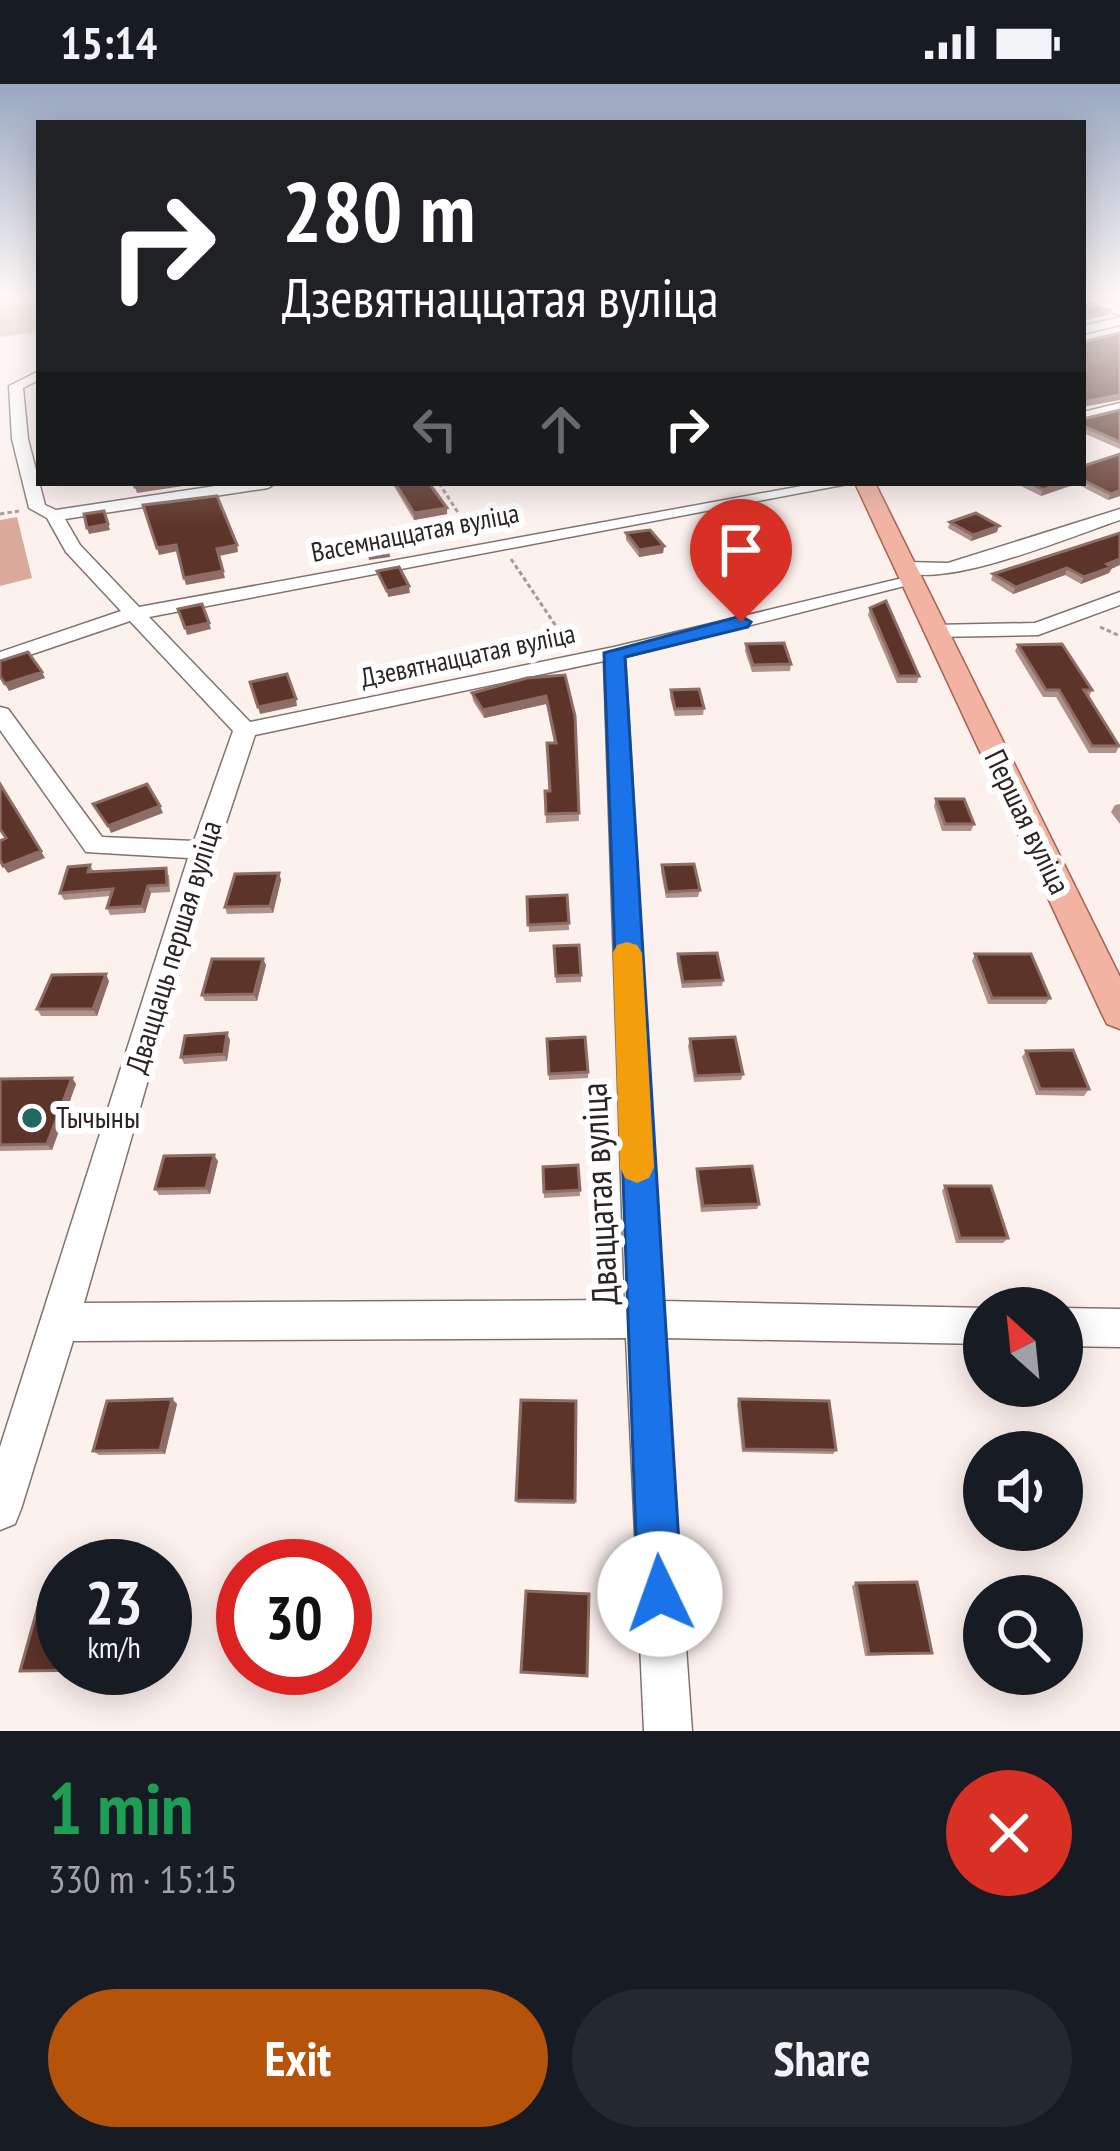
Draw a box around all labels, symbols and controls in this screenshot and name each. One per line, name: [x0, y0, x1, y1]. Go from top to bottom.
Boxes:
text: 15:14: [60, 13, 157, 71]
text: 280 m: [282, 156, 475, 265]
icon: right: [84, 168, 240, 324]
text: Дзевятнаццатая вуліца: [282, 262, 719, 332]
icon: left: [402, 396, 468, 462]
icon: ahead: [528, 396, 594, 462]
icon: right: [654, 396, 720, 462]
street label: Васемнаццатая вуліца: [308, 495, 522, 569]
pin: [690, 499, 792, 622]
icon: arrive: [708, 517, 774, 583]
street label: Дзевятнаццатая вуліца: [357, 616, 578, 694]
street label: Першая вуліца: [977, 743, 1080, 900]
street label: Дваццаць першая вуліца: [116, 816, 230, 1078]
street label: Дваццатая вуліца: [569, 1082, 628, 1306]
place label: Тычыны: [56, 1097, 140, 1136]
marker: Тычыны: [19, 1105, 45, 1131]
north arrow: [963, 1287, 1083, 1407]
map controls: [963, 1287, 1083, 1695]
button: sound: [963, 1431, 1083, 1551]
position arrow: [597, 1531, 723, 1657]
speed limit sign: 30: [216, 1539, 372, 1695]
text: 23: [85, 1563, 143, 1641]
button: search: [963, 1575, 1083, 1695]
text: km/h: [87, 1627, 141, 1666]
text: 1 min: [48, 1761, 193, 1854]
button: close: [946, 1770, 1072, 1896]
text: 330 m · 15:15: [48, 1853, 237, 1904]
button: Exit: [48, 1989, 548, 2127]
button: Share: [572, 1989, 1072, 2127]

